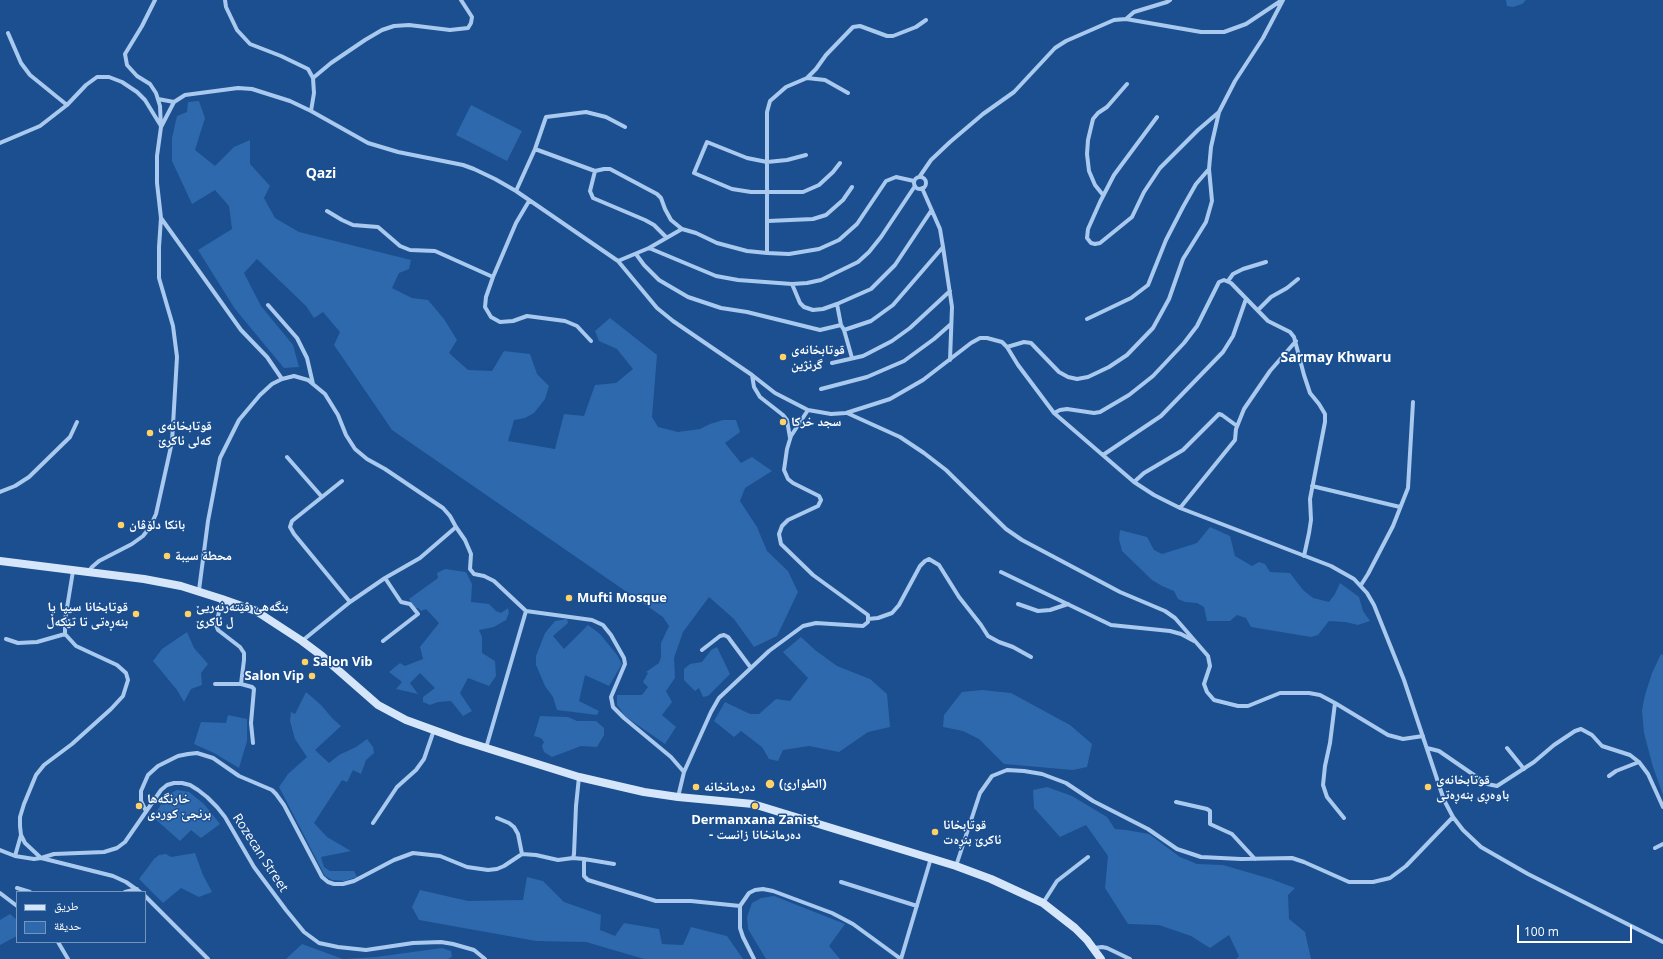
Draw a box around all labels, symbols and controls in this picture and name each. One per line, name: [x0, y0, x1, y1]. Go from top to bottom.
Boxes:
district label: Qazi: [306, 166, 336, 182]
place label: قوتابخانەی گرنژین: [791, 342, 845, 373]
district label: Sarmay Khwaru: [1281, 350, 1391, 366]
marker: قوتابخانەی گرنژین: [778, 352, 788, 362]
place label: سجد خركا: [791, 414, 841, 430]
marker: سجد خركا: [778, 417, 788, 427]
place label: قوتابخانەی کەلی ئاکرێ: [158, 418, 212, 449]
marker: قوتابخانەی کەلی ئاکرێ: [145, 428, 155, 438]
place label: بانکا دلۆڤان: [129, 517, 185, 533]
marker: بانکا دلۆڤان: [116, 520, 126, 530]
place label: محطة سيبة: [175, 548, 232, 564]
marker: محطة سيبة: [162, 551, 172, 561]
place label: Mufti Mosque: [577, 590, 667, 606]
marker: Mufti Mosque: [564, 593, 574, 603]
place label: قوتابخانا سیپا یا بنەڕەتی تا تێکەڵ: [47, 599, 128, 630]
place label: بنگەهێ ڤێتەرنەریێ ل ئاکرێ: [196, 599, 288, 630]
marker: قوتابخانا سیپا یا بنەڕەتی تا تێکەڵ: [131, 609, 141, 619]
marker: بنگەهێ ڤێتەرنەریێ ل ئاکرێ: [183, 609, 193, 619]
place label: Salon Vib: [313, 654, 373, 670]
marker: Salon Vib: [300, 657, 310, 667]
place label: Salon Vip: [244, 668, 304, 684]
marker: Salon Vip: [307, 671, 317, 681]
place label: قوتابخانەی باوەڕی بنەڕەتی: [1436, 772, 1509, 803]
place label: (الطوارئ): [779, 776, 827, 792]
marker: (الطوارئ): [764, 778, 776, 790]
place label: دەرمانخانە: [704, 779, 755, 795]
marker: دەرمانخانە: [691, 782, 701, 792]
marker: قوتابخانەی باوەڕی بنەڕەتی: [1423, 782, 1433, 792]
place label: خارنگەها برنجێ کوردی: [147, 791, 211, 822]
marker: خارنگەها برنجێ کوردی: [134, 801, 144, 811]
marker: Dermanxana Zanist - ده‌رمانخانا زانست: [750, 801, 760, 811]
street label: Rozecan Street: [229, 811, 291, 895]
place label: Dermanxana Zanist - ده‌رمانخانا زانست: [691, 812, 819, 843]
place label: قوتابخانا ئاکرێ بنڕەت: [943, 817, 1001, 848]
marker: قوتابخانا ئاکرێ بنڕەت: [930, 827, 940, 837]
legend: [16, 891, 146, 943]
text: طريق: [54, 897, 79, 914]
text: حديقة: [54, 917, 82, 934]
scale bar: [1519, 917, 1634, 943]
text: 100 m: [1524, 923, 1559, 940]

